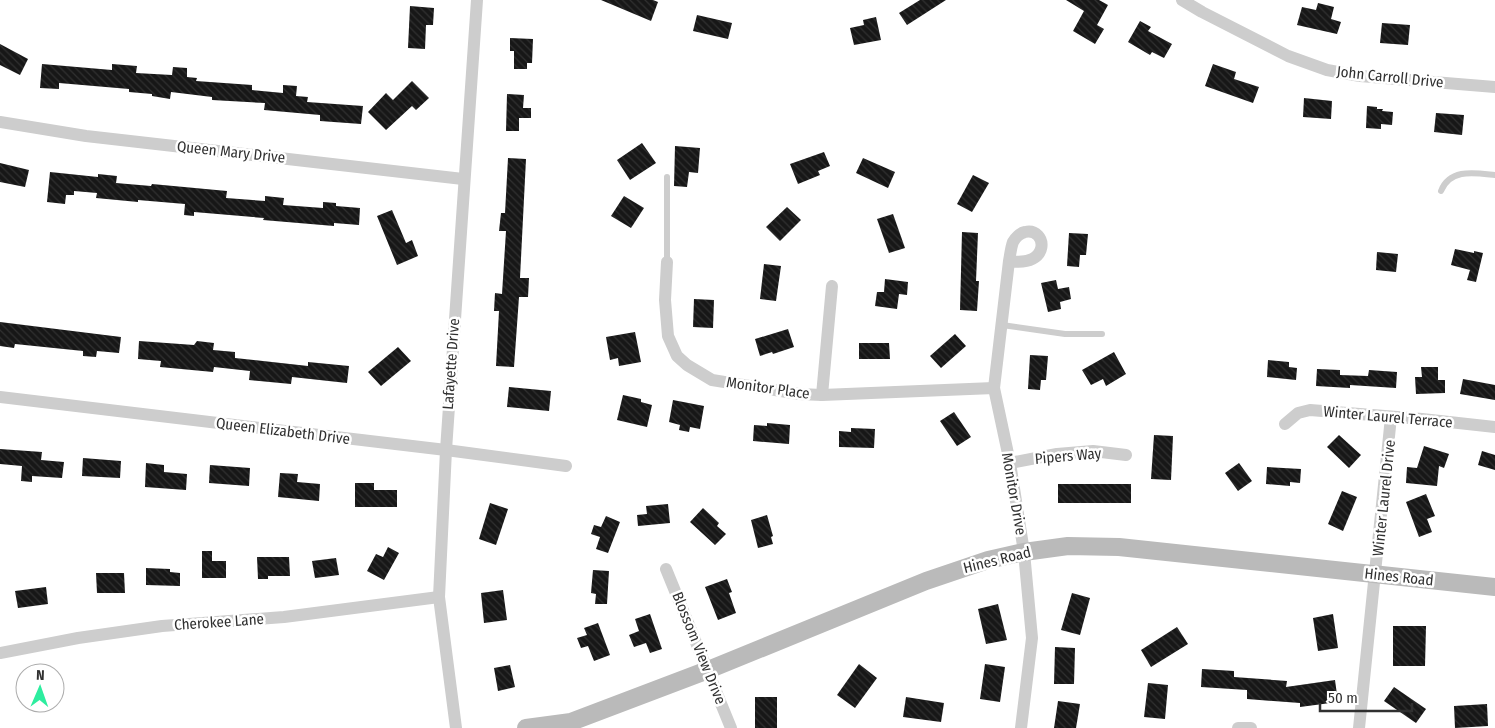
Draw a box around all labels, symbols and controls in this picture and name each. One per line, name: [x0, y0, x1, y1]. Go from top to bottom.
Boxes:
street label: John Carroll Drive: [1336, 62, 1444, 92]
street label: Queen Mary Drive: [176, 137, 286, 167]
street label: Lafayette Drive: [439, 318, 463, 410]
street label: Monitor Place: [725, 373, 811, 403]
street label: Winter Laurel Terrace: [1323, 402, 1453, 432]
street label: Queen Elizabeth Drive: [215, 414, 351, 448]
street label: Winter Laurel Drive: [1369, 439, 1399, 557]
street label: Pipers Way: [1034, 444, 1102, 468]
street label: Monitor Drive: [998, 451, 1030, 537]
street label: Hines Road: [961, 543, 1033, 577]
street label: Hines Road: [1364, 564, 1434, 590]
street label: Blossom View Drive: [668, 589, 730, 707]
street label: Cherokee Lane: [174, 610, 264, 634]
north arrow: [15, 663, 65, 713]
text: N: [36, 667, 45, 684]
scale bar: [1320, 680, 1412, 712]
text: 50 m: [1328, 689, 1358, 707]

